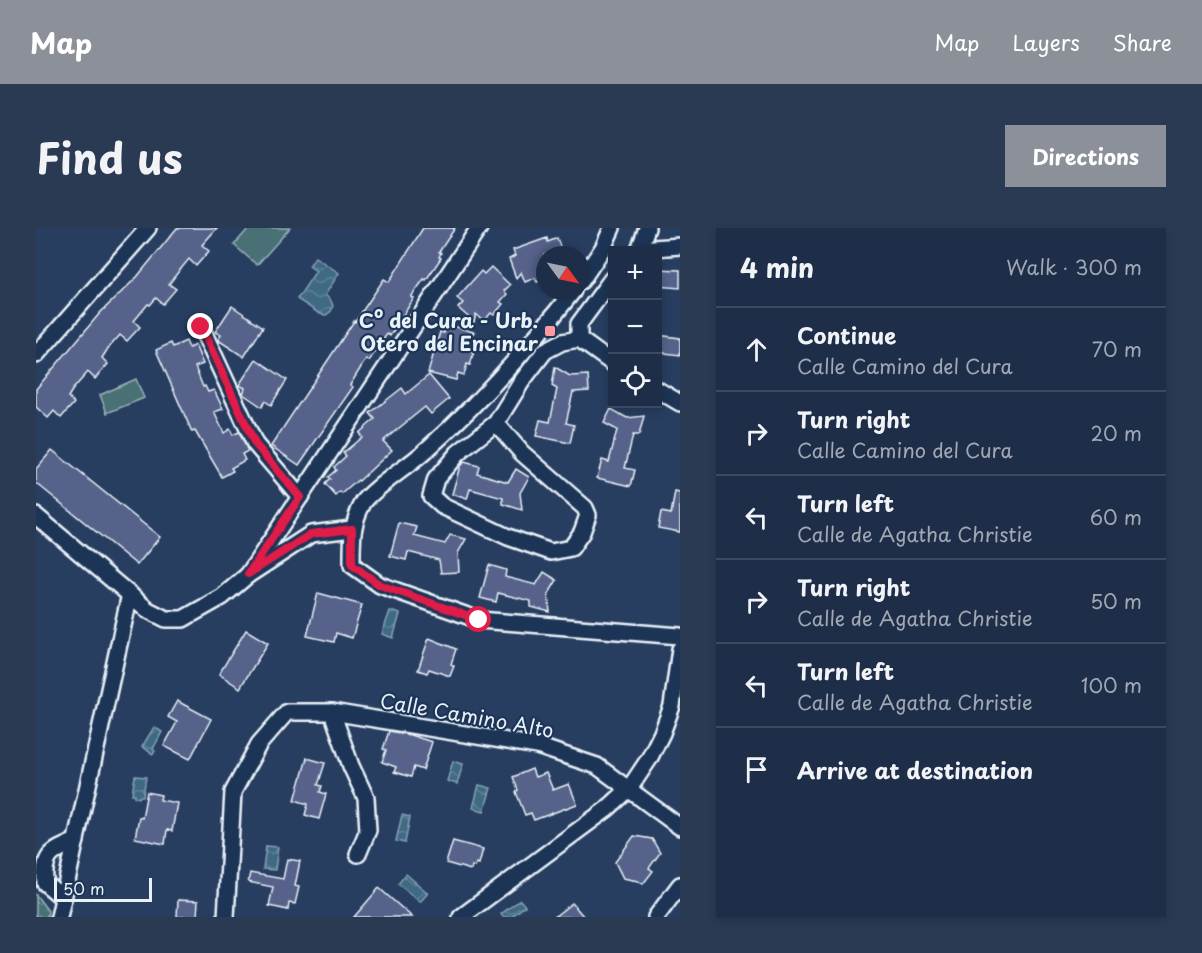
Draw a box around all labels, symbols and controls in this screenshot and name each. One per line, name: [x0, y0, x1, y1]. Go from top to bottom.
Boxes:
text: Map: [30, 21, 92, 64]
text: Map: [935, 26, 979, 58]
text: Layers: [1012, 26, 1080, 58]
text: Share: [1113, 26, 1172, 58]
text: Find us: [36, 125, 183, 188]
button: Directions: [1005, 125, 1166, 187]
north arrow: [536, 246, 590, 300]
map controls: [608, 246, 662, 408]
button: +: [608, 246, 662, 300]
text: 4 min: [740, 248, 814, 287]
text: Walk · 300 m: [1006, 252, 1142, 282]
button: −: [608, 300, 662, 354]
place label: Cº del Cura - Urb. Otero del Encinar: [359, 305, 539, 358]
route end: [187, 313, 213, 339]
text: Continue: [797, 318, 896, 351]
marker: Cº del Cura - Urb. Otero del Encinar: [543, 324, 557, 338]
icon: ahead: [740, 333, 773, 366]
text: 70 m: [1092, 334, 1142, 364]
text: Calle Camino del Cura: [797, 351, 1013, 381]
button: locate: [608, 354, 662, 408]
text: Turn right: [797, 402, 910, 435]
icon: right: [740, 417, 773, 450]
text: 20 m: [1090, 418, 1142, 448]
text: Calle Camino del Cura: [797, 435, 1013, 465]
text: Turn left: [797, 486, 894, 519]
icon: left: [740, 501, 773, 534]
text: 60 m: [1090, 502, 1142, 532]
text: Calle de Agatha Christie: [797, 519, 1033, 549]
text: Turn right: [797, 570, 910, 603]
icon: right: [740, 585, 773, 618]
text: 50 m: [1090, 586, 1142, 616]
text: Calle de Agatha Christie: [797, 603, 1033, 633]
route start: [465, 606, 491, 632]
text: Turn left: [797, 654, 894, 687]
icon: left: [740, 669, 773, 702]
text: 100 m: [1081, 670, 1142, 700]
street label: Calle Camino Alto: [378, 685, 556, 745]
text: Calle de Agatha Christie: [797, 687, 1033, 717]
icon: arrive: [740, 753, 773, 786]
text: Arrive at destination: [797, 753, 1033, 786]
scale bar: [54, 875, 152, 902]
text: 50 m: [63, 876, 104, 900]

